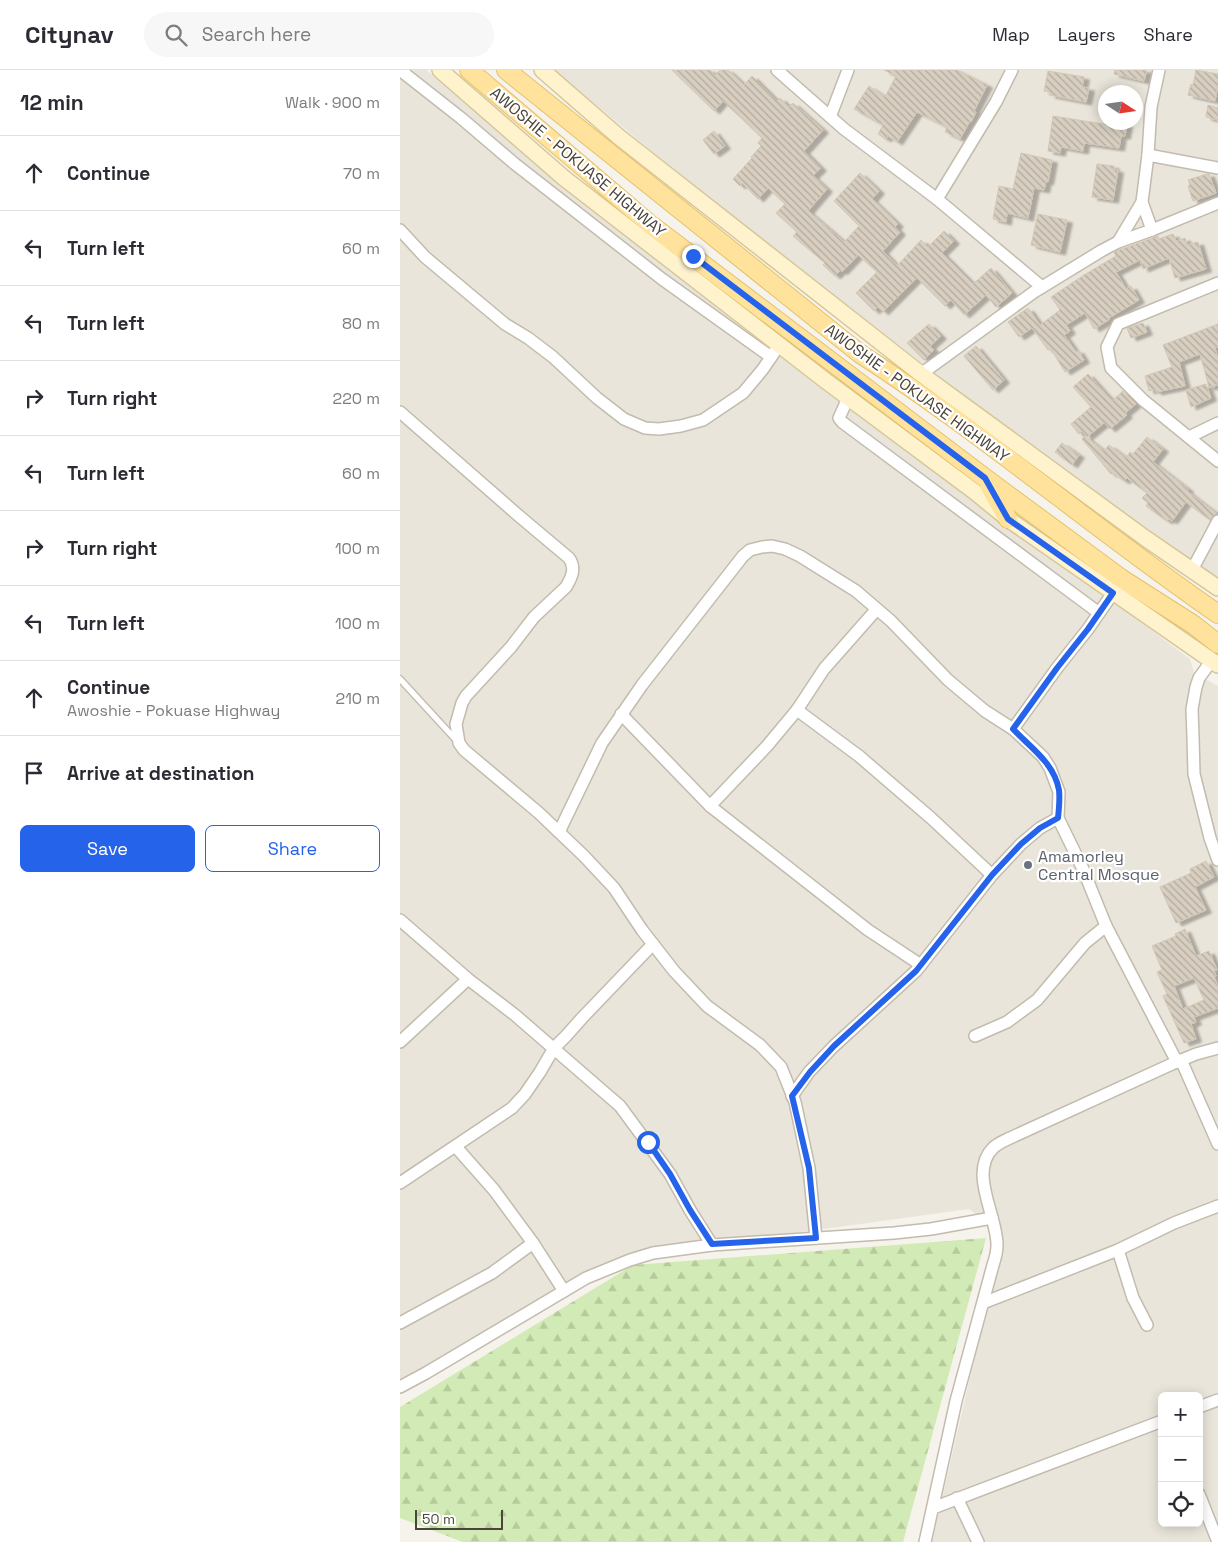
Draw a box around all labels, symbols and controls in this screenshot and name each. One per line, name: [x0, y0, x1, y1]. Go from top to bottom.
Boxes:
search box: [144, 12, 494, 57]
text: Citynav: [25, 19, 114, 50]
icon: search: [162, 21, 190, 49]
text: Search here: [202, 22, 311, 47]
text: Map: [992, 23, 1030, 46]
text: Layers: [1058, 23, 1115, 46]
text: Share: [1143, 23, 1193, 46]
street label: AWOSHIE - POKUASE HIGHWAY: [486, 82, 670, 242]
north arrow: [1098, 85, 1143, 130]
text: 12 min: [20, 89, 84, 116]
text: Walk · 900 m: [285, 92, 380, 113]
icon: ahead: [20, 159, 48, 187]
text: Continue: [67, 161, 150, 186]
text: 70 m: [343, 163, 380, 184]
icon: left: [20, 234, 48, 262]
text: Turn left: [67, 236, 145, 261]
text: 60 m: [342, 238, 380, 259]
route end: [682, 245, 705, 268]
icon: left: [20, 309, 48, 337]
text: Turn left: [67, 311, 145, 336]
text: 80 m: [342, 313, 380, 334]
street label: AWOSHIE - POKUASE HIGHWAY: [821, 319, 1014, 467]
icon: right: [20, 384, 48, 412]
text: Turn right: [67, 386, 157, 411]
text: 220 m: [333, 388, 380, 409]
icon: left: [20, 459, 48, 487]
text: Turn left: [67, 461, 145, 486]
text: 60 m: [342, 463, 380, 484]
icon: right: [20, 534, 48, 562]
text: Turn right: [67, 536, 157, 561]
text: 100 m: [335, 538, 380, 559]
icon: left: [20, 609, 48, 637]
text: Turn left: [67, 611, 145, 636]
text: 100 m: [335, 613, 380, 634]
text: Continue: [67, 675, 150, 700]
icon: ahead: [20, 684, 48, 712]
text: 210 m: [336, 688, 380, 709]
text: Awoshie - Pokuase Highway: [67, 700, 280, 721]
icon: arrive: [20, 759, 48, 787]
text: Arrive at destination: [67, 761, 255, 786]
button: Save: [20, 825, 195, 872]
button: Share: [205, 825, 380, 872]
place label: Amamorley Central Mosque: [1038, 846, 1159, 885]
marker: Amamorley Central Mosque: [1022, 859, 1034, 871]
route start: [637, 1131, 660, 1154]
map controls: [1158, 1392, 1203, 1527]
button: +: [1158, 1392, 1203, 1437]
button: −: [1158, 1437, 1203, 1482]
button: locate: [1158, 1482, 1203, 1527]
scale bar: [415, 1507, 502, 1530]
text: 50 m: [422, 1510, 455, 1528]

